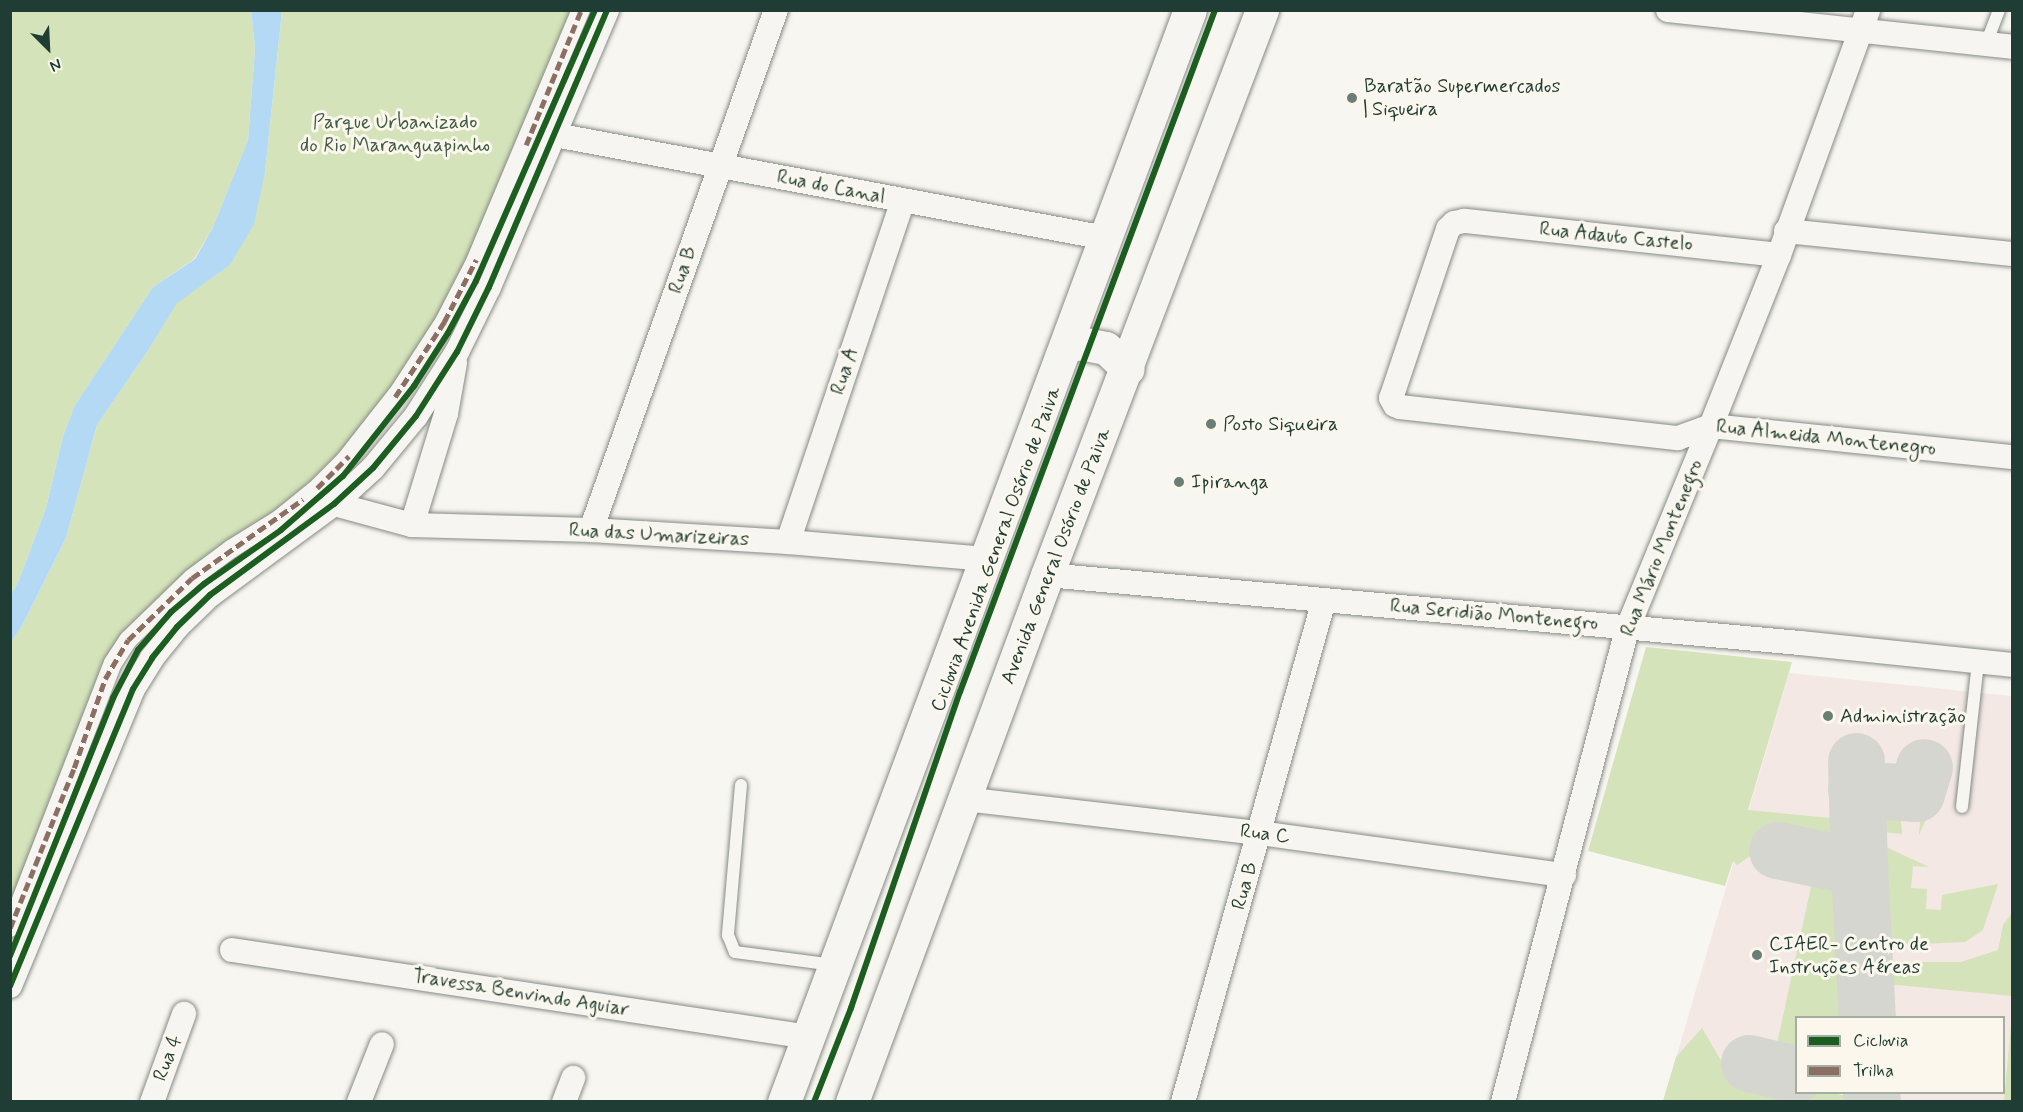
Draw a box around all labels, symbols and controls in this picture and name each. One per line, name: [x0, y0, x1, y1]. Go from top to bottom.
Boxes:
north arrow: [18, 18, 78, 78]
text: N: [46, 53, 65, 77]
place label: Baratão Supermercados | Siqueira: [1364, 74, 1562, 121]
marker: Baratão Supermercados | Siqueira: [1345, 91, 1359, 105]
park label: Parque Urbanizado do Rio Maranguapinho: [300, 111, 490, 158]
street label: Rua do Canal: [776, 165, 886, 209]
street label: Rua Adauto Castelo: [1535, 217, 1697, 257]
street label: Rua B: [664, 243, 702, 297]
street label: Rua A: [826, 344, 864, 398]
street label: Ciclovia Avenida General Osório de Paiva: [926, 384, 1066, 714]
place label: Posto Siqueira: [1223, 412, 1334, 436]
street label: Rua Almeida Montenegro: [1720, 415, 1932, 461]
marker: Posto Siqueira: [1204, 417, 1218, 431]
street label: Avenida General Osório de Paiva: [995, 423, 1117, 689]
street label: Rua Mário Montenegro: [1615, 456, 1709, 640]
place label: Ipiranga: [1191, 470, 1269, 494]
marker: Ipiranga: [1172, 475, 1186, 489]
street label: Rua das Umarizeiras: [572, 519, 746, 551]
street label: Rua Seridião Montenegro: [1389, 594, 1599, 636]
place label: Administração: [1840, 704, 1966, 728]
marker: Administração: [1821, 709, 1835, 723]
street label: Rua C: [1239, 819, 1291, 849]
street label: Rua B: [1227, 859, 1263, 913]
place label: CIAER- Centro de Instruções Aéreas: [1769, 932, 1929, 979]
marker: CIAER- Centro de Instruções Aéreas: [1750, 948, 1764, 962]
street label: Travessa Benvindo Aguiar: [414, 964, 628, 1022]
legend: [1795, 1016, 2005, 1094]
text: Ciclovia: [1853, 1029, 1909, 1053]
street label: Rua 4: [148, 1032, 188, 1084]
text: Trilha: [1853, 1059, 1894, 1083]

